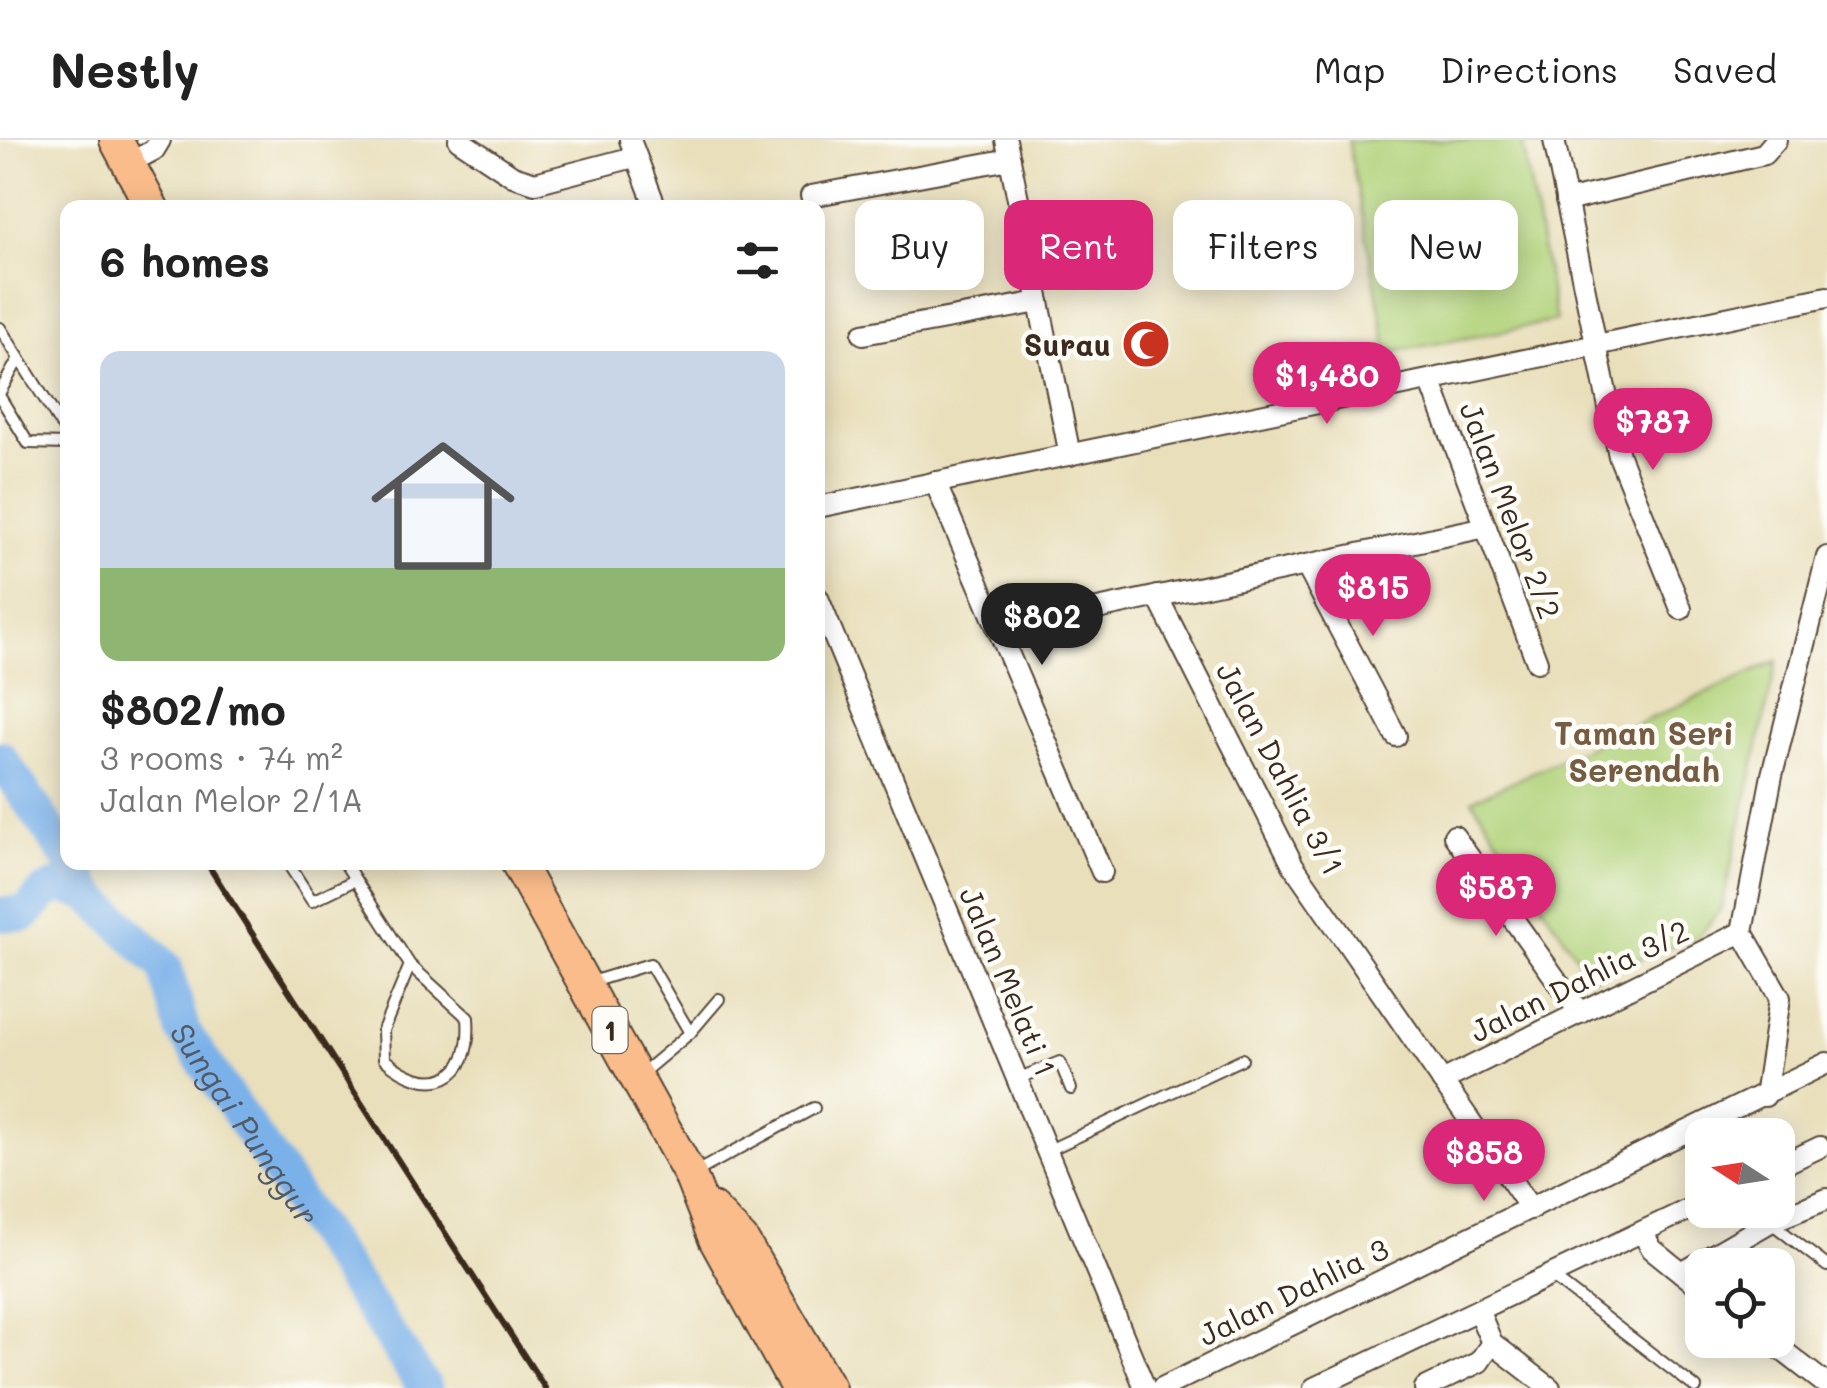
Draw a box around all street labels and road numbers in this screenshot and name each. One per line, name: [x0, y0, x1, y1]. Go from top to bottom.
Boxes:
street label: Jalan Melor 2/2: [1451, 396, 1571, 624]
street label: Jalan Dahlia 3/1: [1208, 655, 1354, 881]
street label: Jalan Melati 1: [951, 880, 1067, 1082]
street label: Jalan Dahlia 3/2: [1463, 910, 1695, 1050]
road number: 1: [592, 1007, 628, 1053]
street label: Jalan Dahlia 3: [1191, 1228, 1395, 1354]

